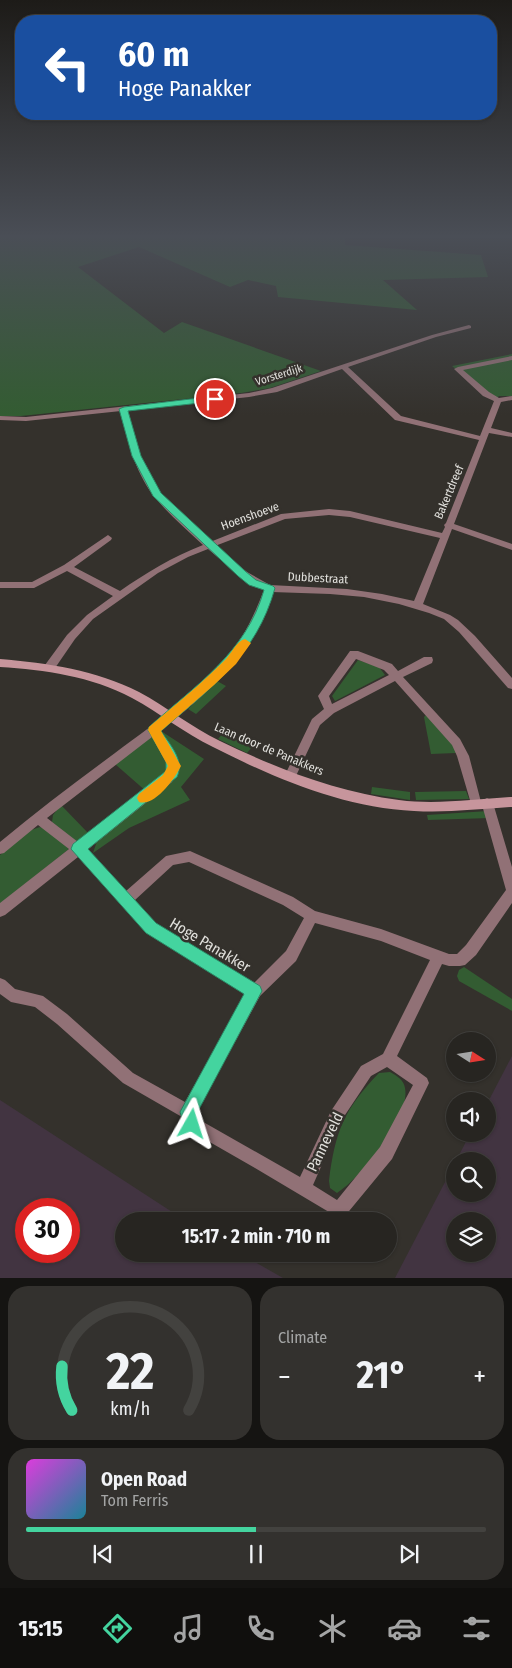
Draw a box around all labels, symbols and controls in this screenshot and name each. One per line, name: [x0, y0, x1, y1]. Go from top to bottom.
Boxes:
text: 60 m: [118, 33, 189, 75]
icon: left: [35, 35, 100, 100]
text: Hoge Panakker: [118, 75, 251, 102]
street label: Vorsterdijk: [254, 361, 305, 388]
pin: [194, 378, 236, 420]
icon: arrive: [201, 385, 229, 413]
street label: Bakertdreef: [431, 462, 467, 521]
street label: Hoenshoeve: [219, 499, 281, 533]
street label: Dubbestraat: [287, 569, 349, 587]
street label: Laan door de Panakkers: [212, 720, 326, 778]
street label: Hoge Panakker: [166, 914, 254, 977]
north arrow: [446, 1032, 496, 1082]
map controls: [446, 1032, 496, 1262]
button: sound: [446, 1092, 496, 1142]
position arrow: [165, 1097, 217, 1149]
street label: Panneveld: [303, 1110, 347, 1174]
button: search: [446, 1152, 496, 1202]
speed limit sign: 30: [15, 1198, 80, 1263]
button: layers: [446, 1212, 496, 1262]
text: 15:17 · 2 min · 710 m: [182, 1225, 330, 1248]
text: Climate: [278, 1328, 327, 1347]
text: 22: [105, 1340, 154, 1403]
text: 21°: [357, 1352, 407, 1398]
text: −: [278, 1360, 291, 1393]
text: +: [473, 1360, 486, 1393]
text: km/h: [110, 1398, 150, 1420]
text: Open Road: [101, 1468, 187, 1491]
text: Tom Ferris: [101, 1491, 168, 1510]
icon: previous: [89, 1540, 117, 1568]
icon: pause: [242, 1540, 270, 1568]
icon: next: [395, 1540, 423, 1568]
icon: directions: [100, 1611, 135, 1646]
icon: music: [171, 1611, 206, 1646]
icon: phone: [243, 1611, 278, 1646]
icon: climate: [315, 1611, 350, 1646]
icon: car: [387, 1611, 422, 1646]
icon: filters: [459, 1611, 494, 1646]
text: 15:15: [18, 1615, 63, 1642]

